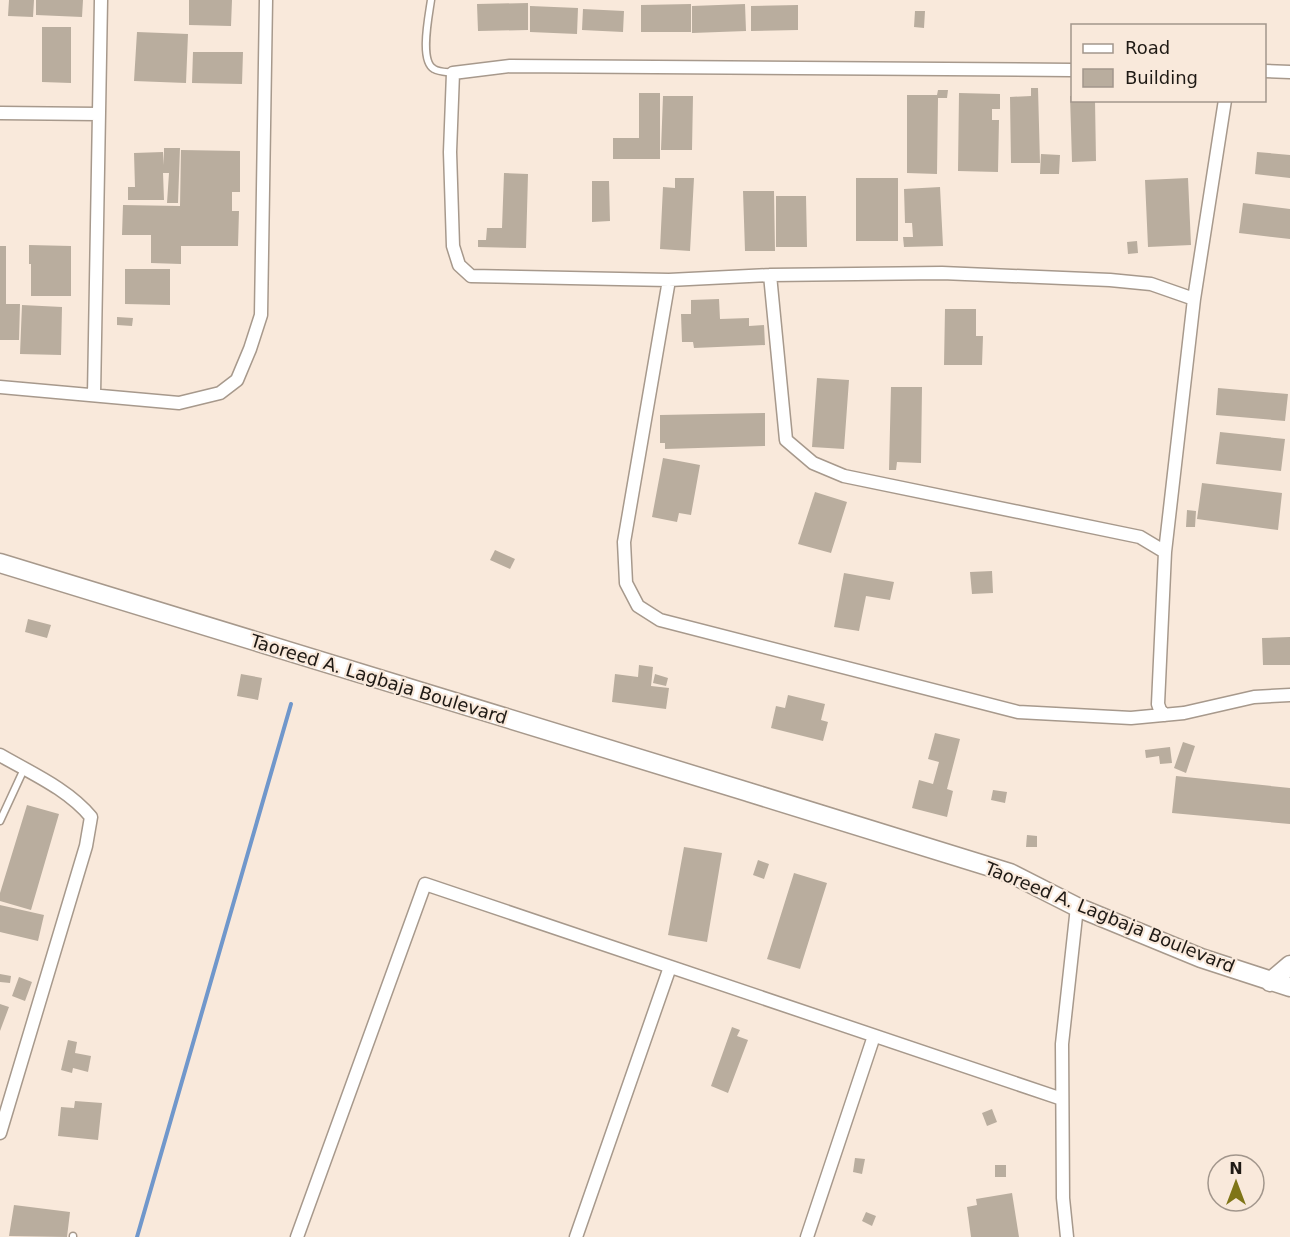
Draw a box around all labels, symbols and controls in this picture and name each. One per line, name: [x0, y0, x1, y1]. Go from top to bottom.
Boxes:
legend: [1071, 24, 1266, 102]
text: Road: [1125, 37, 1170, 58]
text: Building: [1125, 67, 1198, 88]
street label: Taoreed A. Lagbaja Boulevard: [247, 630, 510, 728]
street label: Taoreed A. Lagbaja Boulevard: [981, 857, 1238, 977]
north arrow: [1206, 1153, 1266, 1213]
text: N: [1229, 1159, 1243, 1178]

